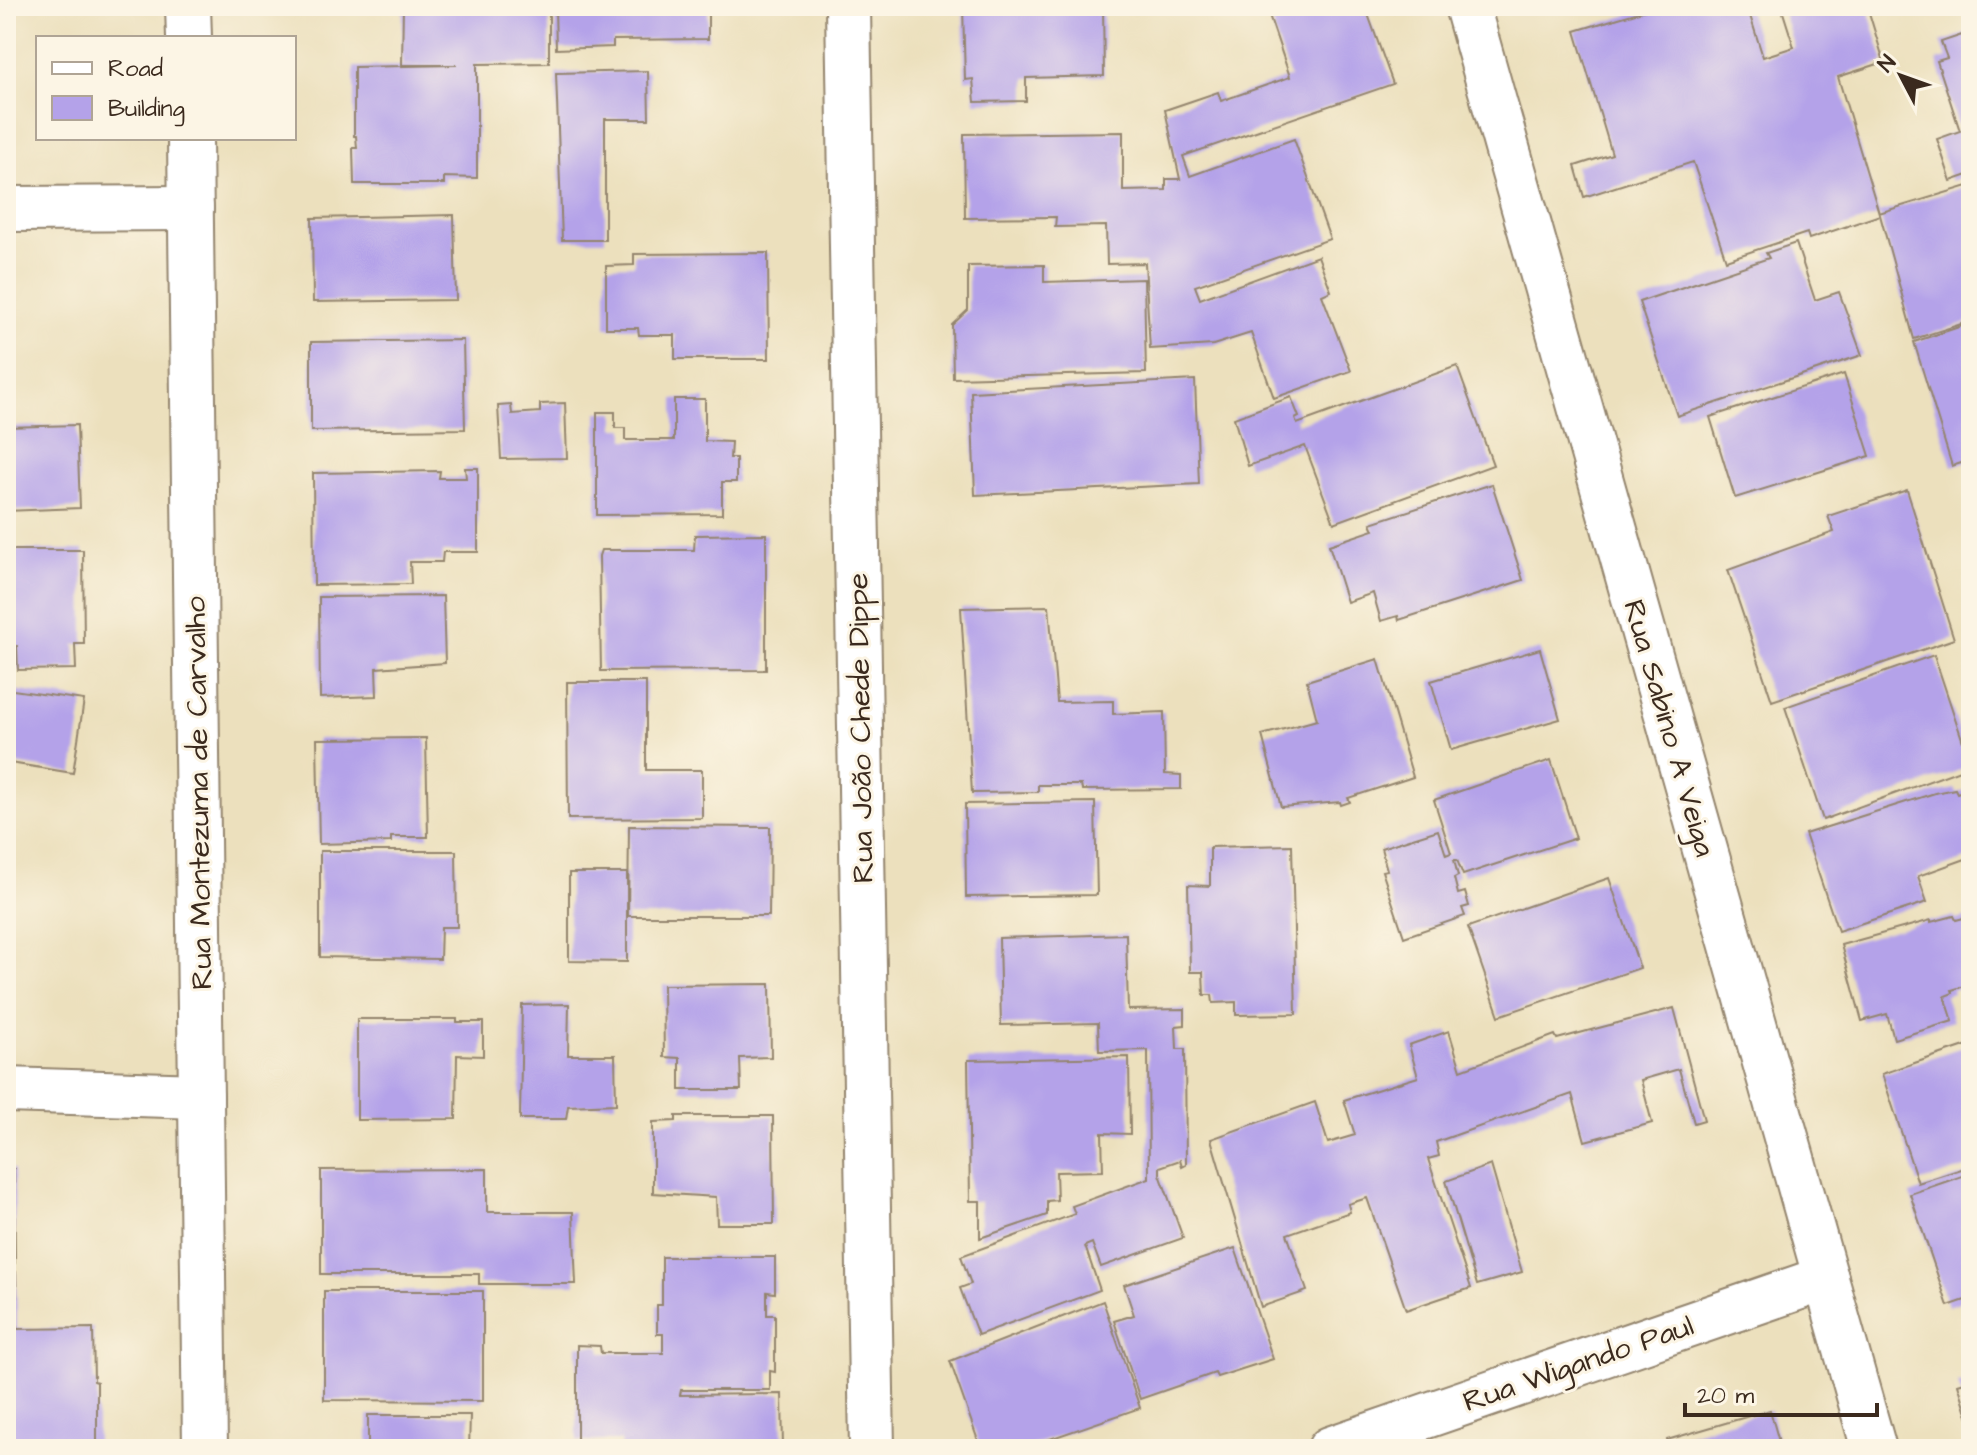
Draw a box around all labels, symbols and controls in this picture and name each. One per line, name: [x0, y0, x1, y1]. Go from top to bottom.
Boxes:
legend: [36, 36, 296, 140]
north arrow: [1861, 36, 1941, 116]
text: N: [1871, 48, 1903, 79]
text: Road: [108, 52, 163, 86]
text: Building: [108, 92, 185, 127]
street label: Rua João Chede Dippe: [837, 572, 885, 884]
street label: Rua Sabino A Veiga: [1611, 595, 1726, 862]
street label: Rua Montezuma de Carvalho: [175, 596, 223, 990]
street label: Rua Wigando Paul: [1458, 1305, 1699, 1424]
scale bar: [1685, 1367, 1877, 1417]
text: 20 m: [1697, 1379, 1754, 1413]

